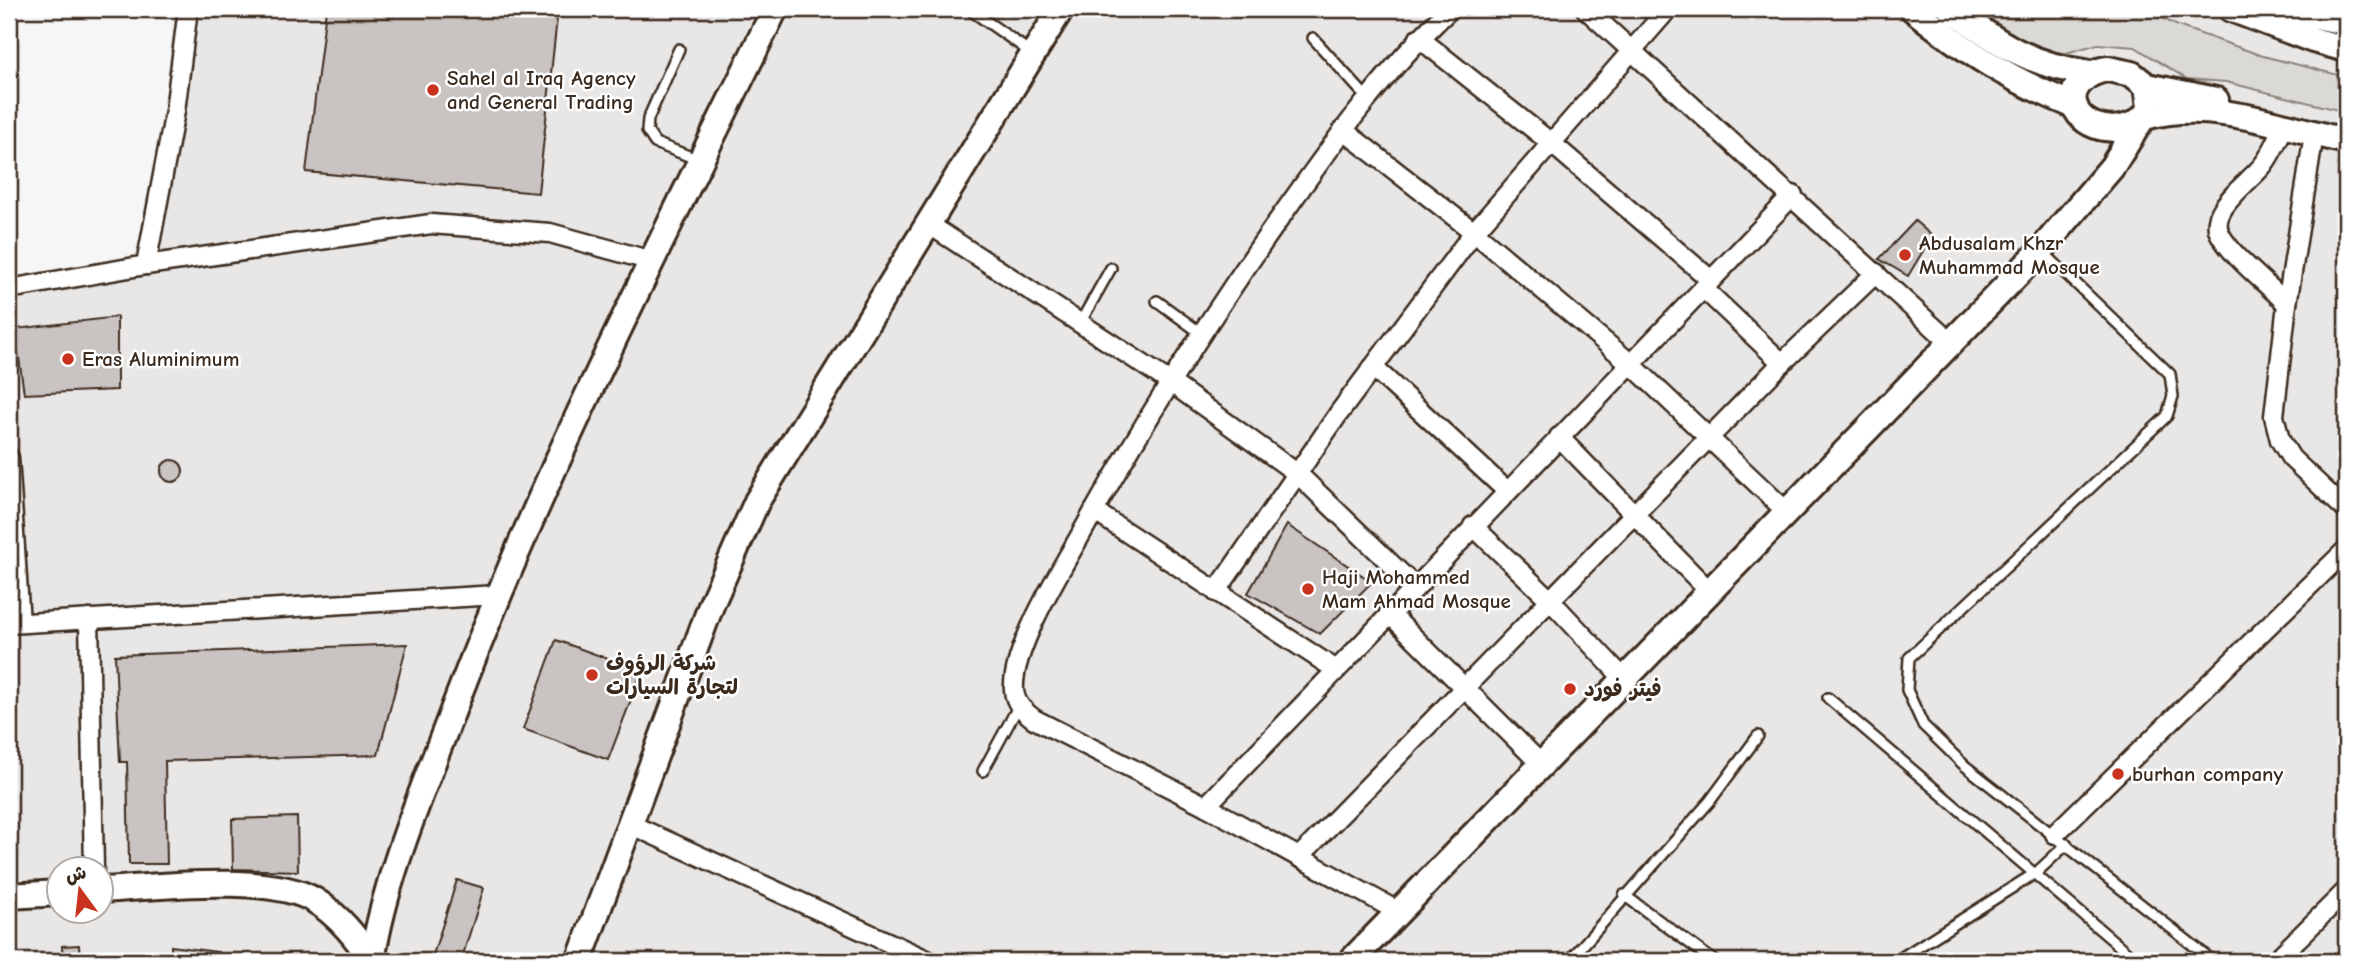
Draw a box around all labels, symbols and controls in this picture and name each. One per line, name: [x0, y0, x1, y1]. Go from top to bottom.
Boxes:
place label: Sahel al Iraq Agency and General Trading: [447, 66, 636, 114]
marker: Sahel al Iraq Agency and General Trading: [425, 82, 441, 98]
place label: Abdusalam Khzr Muhammad Mosque: [1919, 231, 2100, 279]
marker: Abdusalam Khzr Muhammad Mosque: [1897, 247, 1913, 263]
place label: Eras Aluminimum: [82, 347, 239, 371]
marker: Eras Aluminimum: [60, 351, 76, 367]
place label: Haji Mohammed Mam Ahmad Mosque: [1322, 565, 1511, 613]
marker: Haji Mohammed Mam Ahmad Mosque: [1300, 581, 1316, 597]
place label: شركة الرؤوف لتجارة السيارات: [606, 651, 738, 700]
marker: شركة الرؤوف لتجارة السيارات: [584, 667, 600, 683]
place label: فيتر فورد: [1584, 677, 1661, 702]
marker: فيتر فورد: [1562, 681, 1578, 697]
place label: burhan company: [2132, 762, 2283, 786]
marker: burhan company: [2110, 766, 2126, 782]
north arrow: [46, 855, 116, 925]
text: ش: [63, 861, 89, 888]

